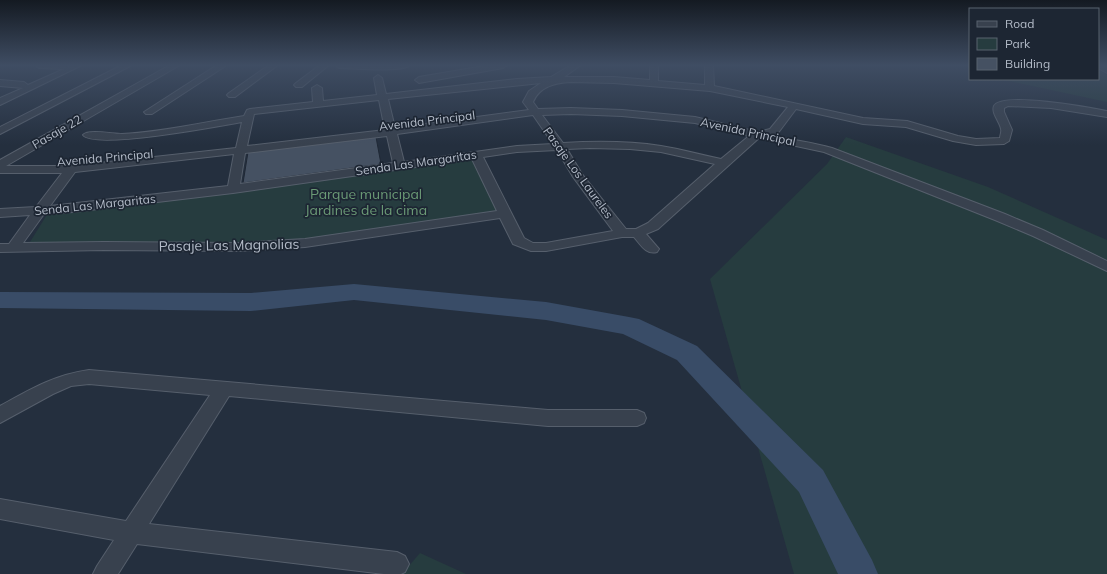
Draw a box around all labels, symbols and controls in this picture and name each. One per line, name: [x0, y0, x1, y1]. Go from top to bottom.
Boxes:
legend: [969, 8, 1099, 80]
text: Road: [1005, 16, 1034, 31]
text: Park: [1005, 36, 1031, 51]
text: Building: [1005, 56, 1050, 71]
street label: Avenida Principal: [378, 107, 476, 134]
street label: Pasaje 22: [29, 111, 84, 152]
street label: Avenida Principal: [699, 114, 797, 149]
street label: Pasaje Los Laureles: [540, 124, 617, 221]
street label: Avenida Principal: [56, 146, 154, 169]
street label: Senda Las Margaritas: [354, 147, 478, 178]
park label: Parque municipal Jardines de la cima: [305, 185, 427, 219]
street label: Senda Las Margaritas: [33, 191, 157, 218]
street label: Pasaje Las Magnolias: [158, 235, 300, 255]

